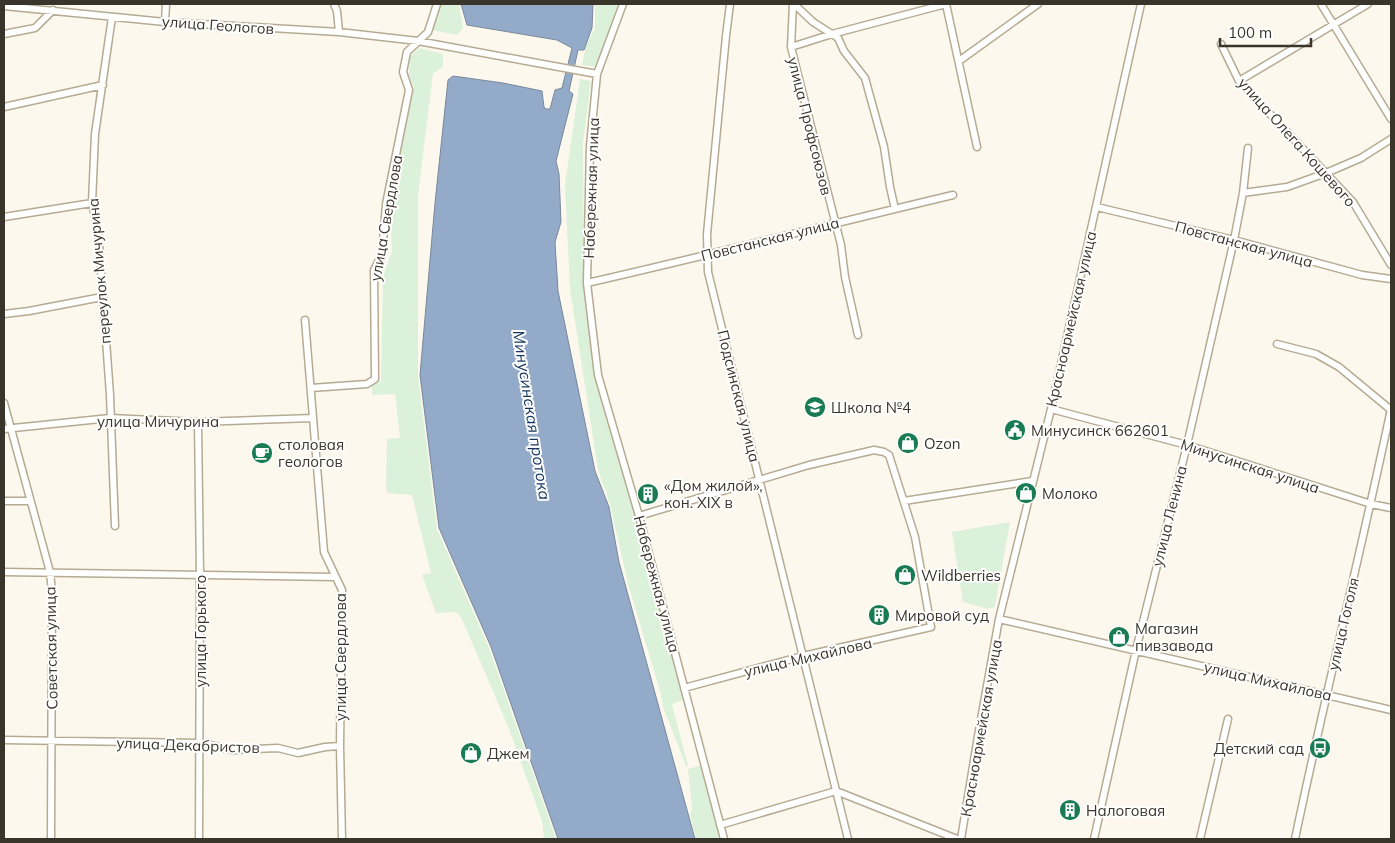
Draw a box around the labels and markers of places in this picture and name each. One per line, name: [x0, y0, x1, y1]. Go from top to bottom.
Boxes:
school or university icon: Школа №4: [803, 395, 827, 419]
place label: Школа №4: [831, 398, 911, 417]
public building icon: Минусинск 662601: [1003, 418, 1027, 442]
place label: Минусинск 662601: [1031, 421, 1169, 440]
shop icon: Ozon: [896, 431, 920, 455]
place label: Ozon: [924, 434, 961, 453]
place label: столовая геологов: [278, 435, 344, 471]
cafe icon: столовая геологов: [250, 441, 274, 465]
place label: «Дом жилой», кон. ХIХ в: [664, 476, 763, 512]
shop icon: Молоко: [1014, 481, 1038, 505]
building icon: «Дом жилой», кон. ХIХ в: [636, 482, 660, 506]
place label: Молоко: [1042, 484, 1098, 503]
shop icon: Wildberries: [893, 563, 917, 587]
place label: Wildberries: [921, 566, 1001, 585]
building icon: Мировой суд: [867, 603, 891, 627]
place label: Мировой суд: [895, 606, 989, 625]
place label: Магазин пивзавода: [1135, 619, 1213, 655]
shop icon: Магазин пивзавода: [1107, 625, 1131, 649]
bus stop icon: Детский сад: [1308, 736, 1332, 760]
place label: Детский сад: [1214, 739, 1304, 758]
shop icon: Джем: [459, 741, 483, 765]
place label: Джем: [487, 744, 530, 763]
building icon: Налоговая: [1058, 798, 1082, 822]
place label: Налоговая: [1086, 801, 1165, 820]

